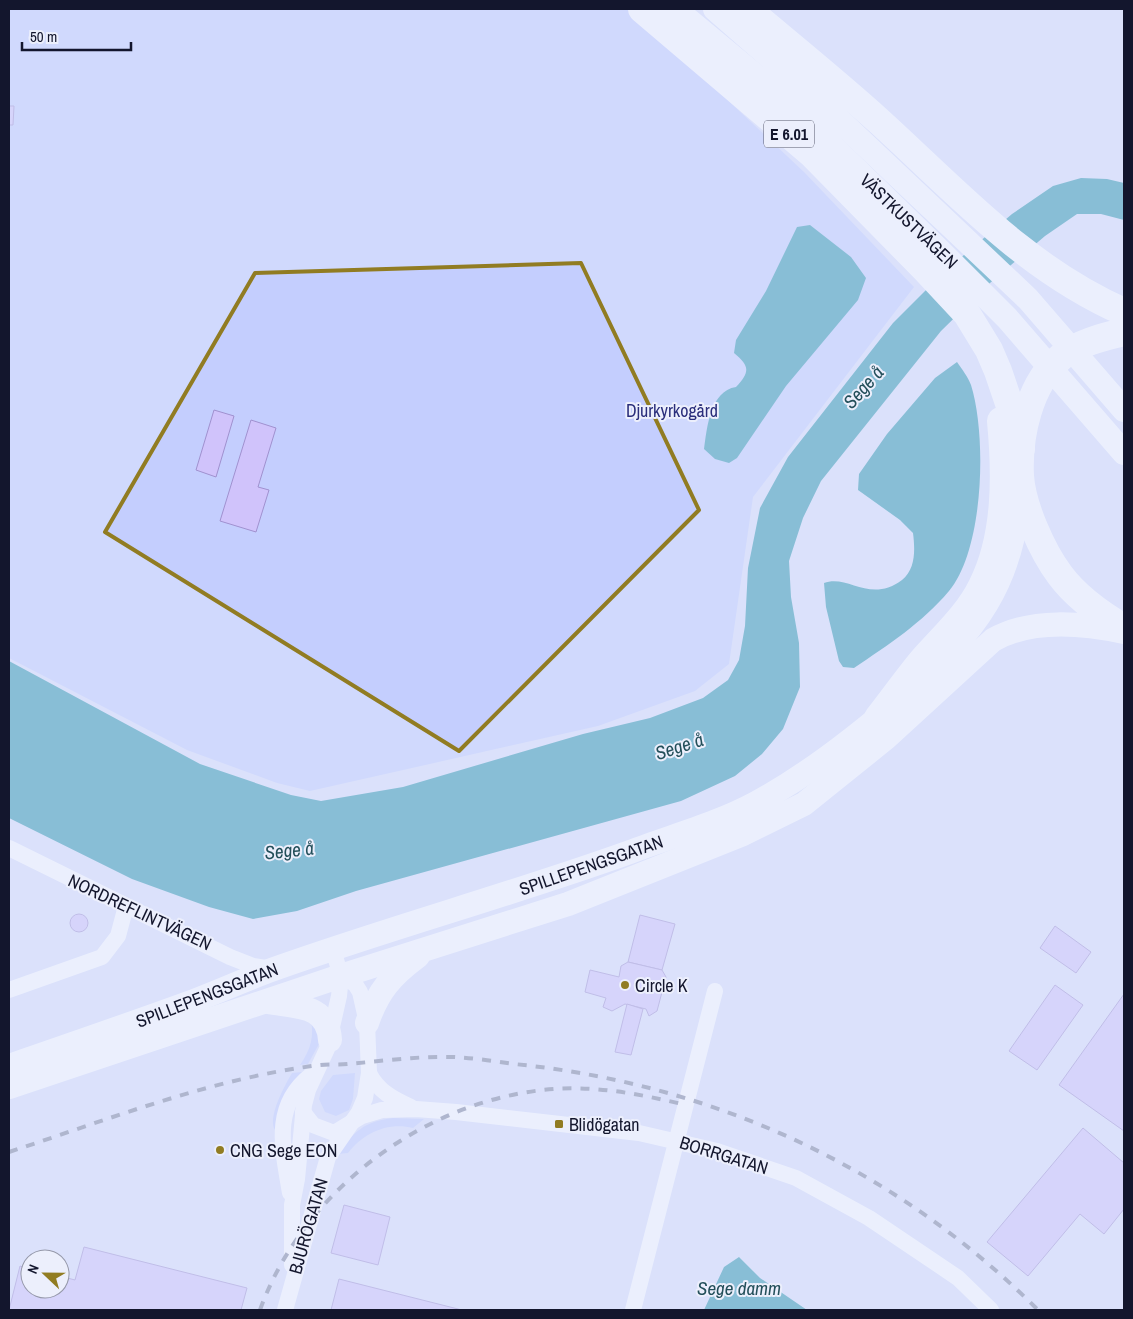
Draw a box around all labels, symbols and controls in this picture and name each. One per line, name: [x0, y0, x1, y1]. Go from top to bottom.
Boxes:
scale bar: [22, 20, 131, 52]
text: 50 m: [30, 26, 57, 47]
road number: E 6.01: [764, 120, 814, 148]
street label: VÄSTKUSTVÄGEN: [854, 168, 964, 274]
water label: Sege å: [837, 360, 889, 414]
park label: Djurkyrkogård: [626, 398, 718, 423]
water label: Sege å: [651, 726, 707, 766]
street label: SPILLEPENGSGATAN: [516, 829, 666, 901]
water label: Sege å: [263, 834, 315, 866]
street label: NORDREFLINTVÄGEN: [64, 868, 216, 956]
street label: SPILLEPENGSGATAN: [132, 956, 282, 1034]
place label: Circle K: [635, 973, 688, 998]
marker: Circle K: [619, 979, 631, 991]
place label: Blidögatan: [569, 1112, 640, 1137]
marker: Blidögatan: [553, 1118, 565, 1130]
street label: BORRGATAN: [677, 1130, 771, 1180]
place label: CNG Sege EON: [230, 1138, 337, 1163]
marker: CNG Sege EON: [214, 1144, 226, 1156]
street label: BJURÖGATAN: [282, 1175, 334, 1277]
north arrow: [20, 1249, 70, 1299]
text: N: [23, 1262, 43, 1276]
water label: Sege damm: [697, 1275, 781, 1301]

